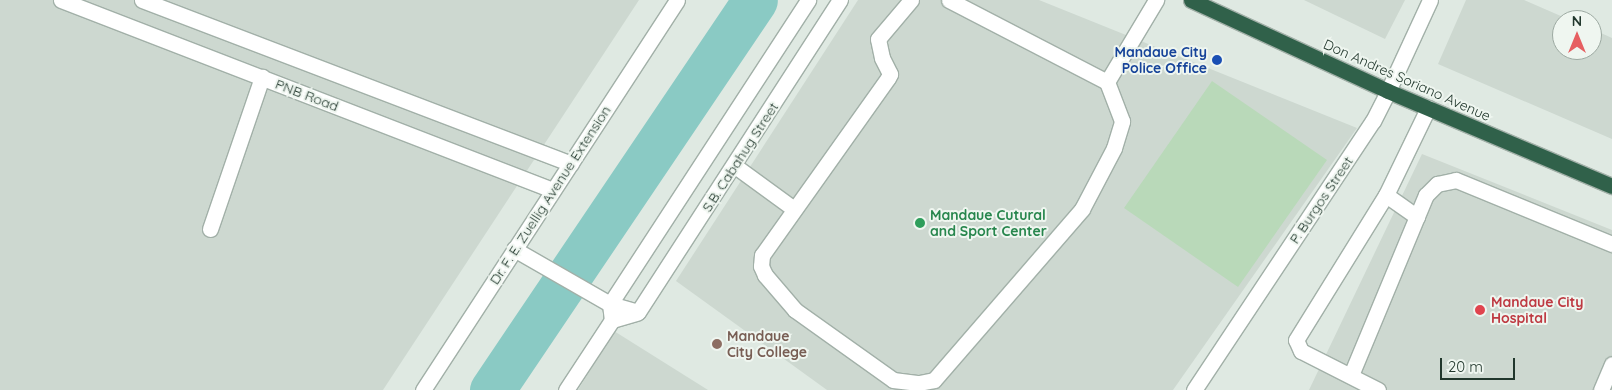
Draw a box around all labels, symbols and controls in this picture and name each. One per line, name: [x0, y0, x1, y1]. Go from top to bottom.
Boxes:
north arrow: [1552, 10, 1602, 60]
text: N: [1572, 12, 1582, 30]
street label: Don Andres Soriano Avenue: [1321, 36, 1493, 124]
place label: Mandaue City Police Office: [1115, 44, 1207, 76]
marker: Mandaue City Police Office: [1211, 54, 1223, 66]
street label: PNB Road: [273, 75, 341, 115]
street label: S.B. Cabahug Street: [698, 99, 782, 215]
street label: Dr. F. E. Zuellig Avenue Extension: [486, 103, 614, 287]
street label: P. Burgos Street: [1286, 153, 1356, 247]
place label: Mandaue Cutural and Sport Center: [930, 207, 1047, 240]
marker: Mandaue Cutural and Sport Center: [914, 217, 926, 229]
place label: Mandaue City Hospital: [1491, 294, 1583, 326]
marker: Mandaue City Hospital: [1473, 303, 1487, 317]
place label: Mandaue City College: [727, 328, 807, 361]
marker: Mandaue City College: [711, 338, 723, 350]
scale bar: [1442, 348, 1517, 380]
text: 20 m: [1448, 357, 1483, 376]

